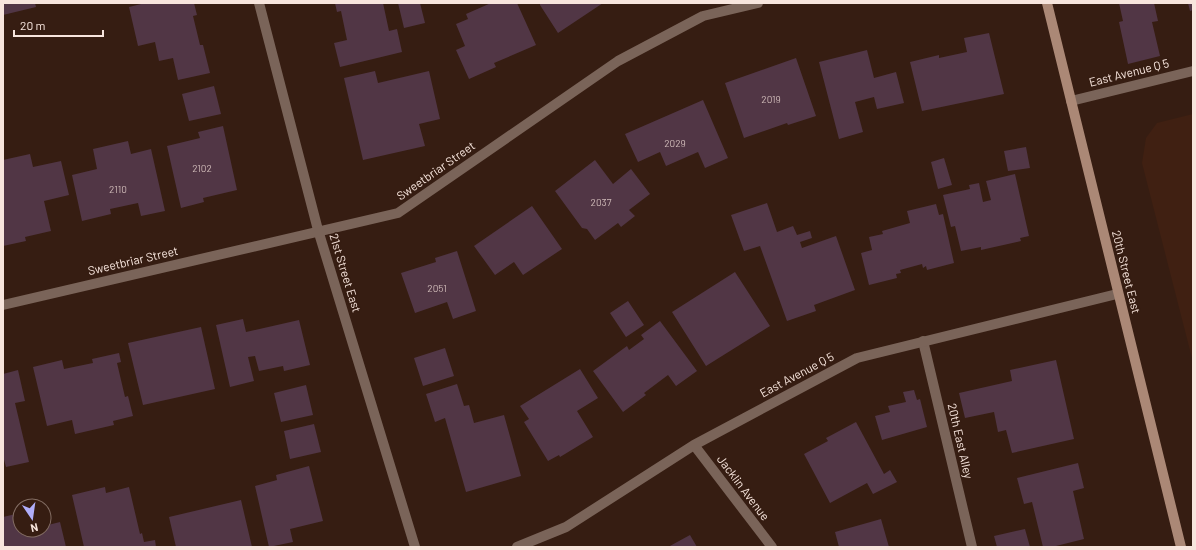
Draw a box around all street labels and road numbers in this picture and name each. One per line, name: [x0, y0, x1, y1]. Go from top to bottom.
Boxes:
street label: East Avenue Q 5: [1087, 55, 1170, 89]
street label: Sweetbriar Street: [394, 138, 477, 202]
street label: 20th Street East: [1110, 229, 1144, 315]
street label: 21st Street East: [327, 232, 365, 314]
street label: Sweetbriar Street: [86, 243, 179, 277]
street label: East Avenue Q 5: [757, 349, 836, 400]
street label: 20th East Alley: [945, 402, 977, 480]
street label: Jacklin Avenue: [715, 452, 773, 523]

